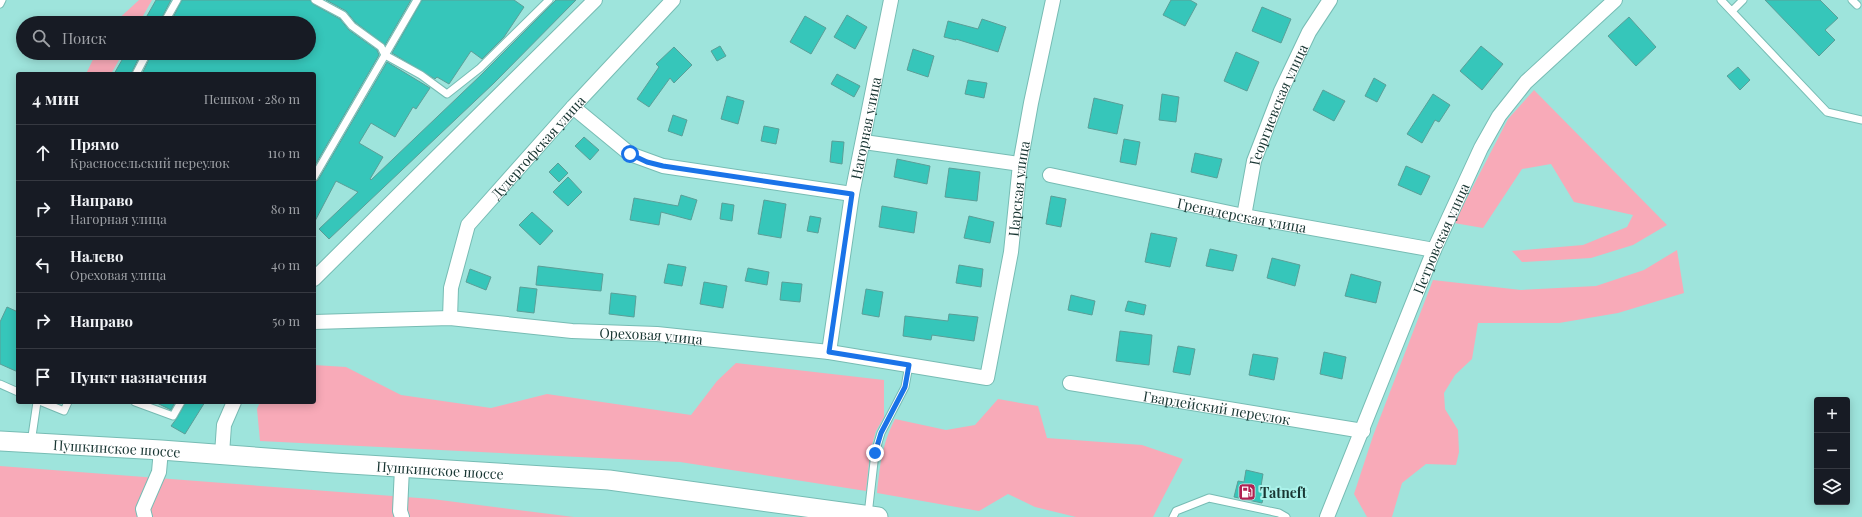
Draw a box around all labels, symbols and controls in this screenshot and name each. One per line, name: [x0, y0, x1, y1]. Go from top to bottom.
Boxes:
search box: [16, 16, 316, 60]
icon: search: [30, 27, 52, 49]
text: Поиск: [62, 28, 107, 48]
street label: Георгиевская улица: [1244, 41, 1312, 167]
street label: Нагорная улица: [846, 75, 885, 181]
text: 4 мин: [32, 87, 79, 109]
text: Пешком · 280 m: [204, 90, 300, 107]
street label: Дудергофская улица: [486, 91, 589, 203]
text: Прямо: [70, 134, 119, 154]
street label: Царская улица: [1003, 139, 1034, 237]
icon: ahead: [32, 142, 54, 164]
text: 110 m: [268, 144, 300, 161]
route start: [621, 145, 639, 163]
text: Красносельский переулок: [70, 154, 230, 171]
street label: Петровская улица: [1408, 180, 1473, 297]
text: Направо: [70, 190, 133, 210]
street label: Гренадерская улица: [1175, 193, 1308, 237]
icon: right: [32, 198, 54, 220]
text: 80 m: [271, 200, 300, 217]
text: Нагорная улица: [70, 210, 167, 227]
text: Налево: [70, 246, 123, 266]
icon: left: [32, 254, 54, 276]
text: 40 m: [271, 256, 300, 273]
text: Ореховая улица: [70, 266, 166, 283]
icon: right: [32, 310, 54, 332]
text: Направо: [70, 311, 133, 331]
text: 50 m: [272, 312, 300, 329]
street label: Ореховая улица: [599, 322, 704, 348]
icon: arrive: [32, 366, 54, 388]
text: Пункт назначения: [70, 367, 207, 387]
street label: Гвардейский переулок: [1142, 386, 1292, 428]
map controls: [1814, 397, 1850, 505]
button: +: [1814, 397, 1850, 433]
button: −: [1814, 433, 1850, 469]
street label: Пушкинское шоссе: [52, 434, 181, 461]
route end: [866, 444, 884, 462]
street label: Пушкинское шоссе: [376, 456, 504, 483]
button: layers: [1814, 469, 1850, 505]
fuel station icon: Tatneft: [1237, 482, 1257, 502]
place label: Tatneft: [1260, 483, 1307, 502]

